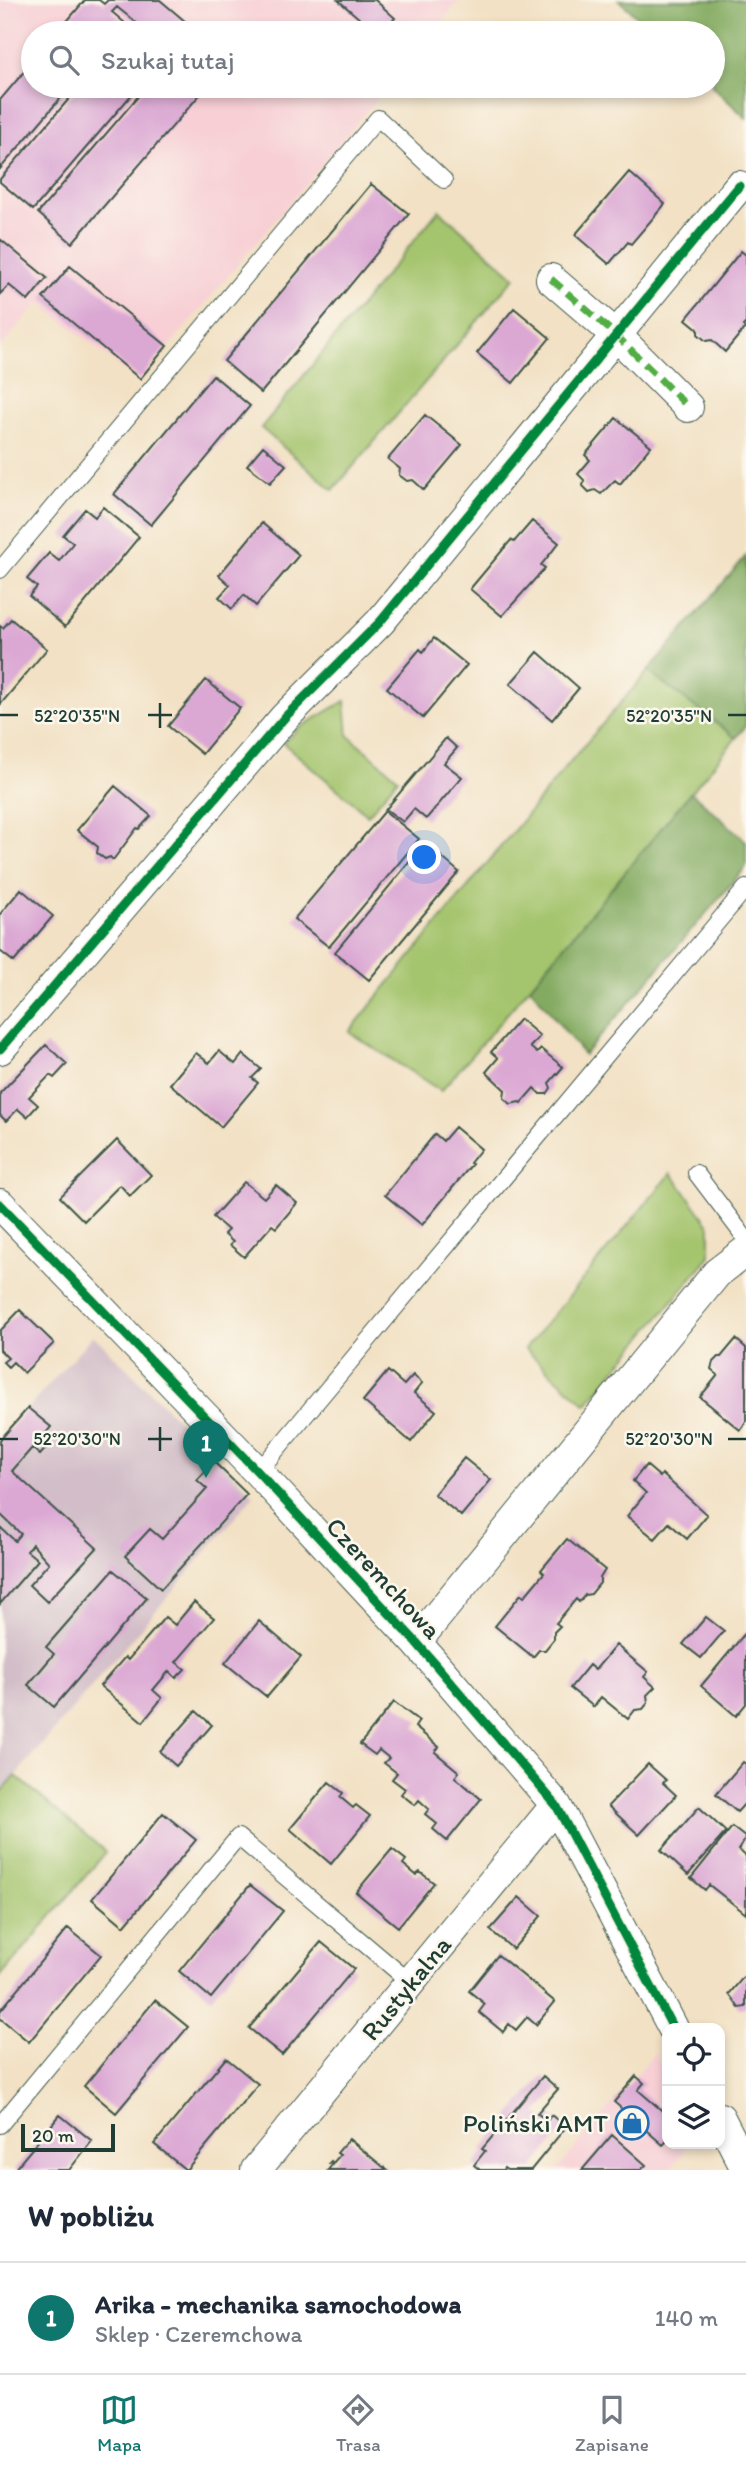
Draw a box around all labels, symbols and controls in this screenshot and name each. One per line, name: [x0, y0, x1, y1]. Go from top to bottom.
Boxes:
search box: [21, 21, 725, 98]
icon: search: [45, 41, 83, 79]
text: Szukaj tutaj: [101, 44, 234, 76]
text: 52°20'35"N: [34, 705, 120, 727]
text: 52°20'35"N: [626, 705, 712, 727]
your location: [407, 840, 441, 874]
pin: 1: [183, 1420, 229, 1478]
text: 52°20'30"N: [33, 1428, 121, 1450]
text: 52°20'30"N: [625, 1428, 713, 1450]
street label: Czeremchowa: [319, 1510, 449, 1646]
street label: Rustykalna: [354, 1929, 458, 2047]
map controls: [662, 2023, 725, 2149]
button: locate: [662, 2023, 725, 2086]
button: layers: [662, 2086, 725, 2149]
shop icon: Poliński AMT: [613, 2104, 651, 2142]
place label: Poliński AMT: [463, 2107, 608, 2139]
scale bar: [21, 2121, 116, 2153]
text: 20 m: [32, 2124, 74, 2147]
text: W pobliżu: [28, 2197, 154, 2234]
text: Arika - mechanika samochodowa: [95, 2288, 461, 2320]
text: 1: [46, 2304, 56, 2332]
text: 140 m: [655, 2304, 718, 2332]
text: Sklep · Czeremchowa: [95, 2320, 303, 2348]
tab: Mapa: [97, 2391, 141, 2456]
tab: Trasa: [336, 2391, 380, 2456]
tab: Zapisane: [575, 2391, 649, 2456]

